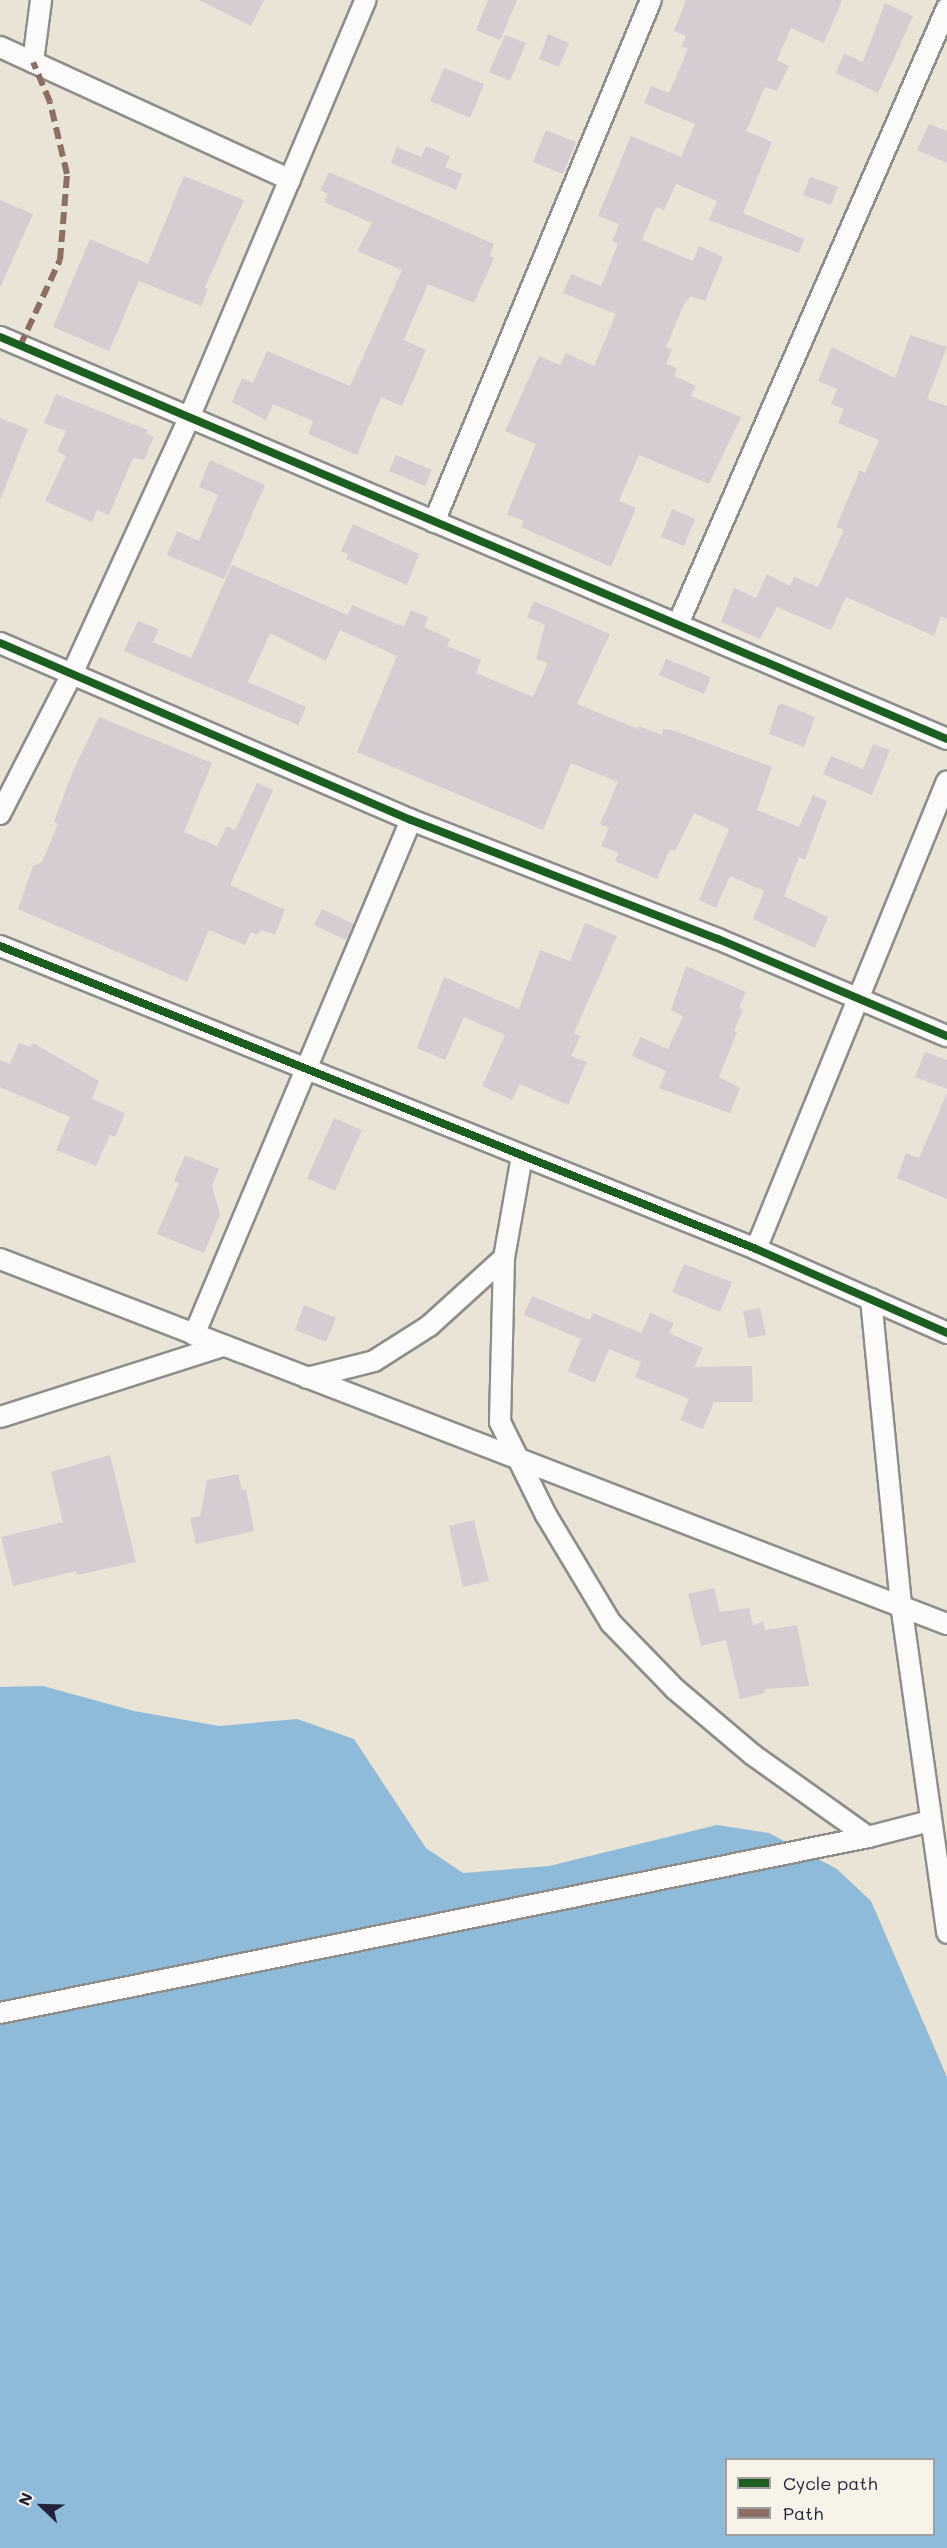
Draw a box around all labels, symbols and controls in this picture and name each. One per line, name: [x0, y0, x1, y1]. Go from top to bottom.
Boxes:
legend: [725, 2458, 935, 2536]
text: Cycle path: [783, 2471, 878, 2495]
north arrow: [12, 2476, 72, 2536]
text: N: [13, 2489, 37, 2508]
text: Path: [783, 2501, 823, 2525]

